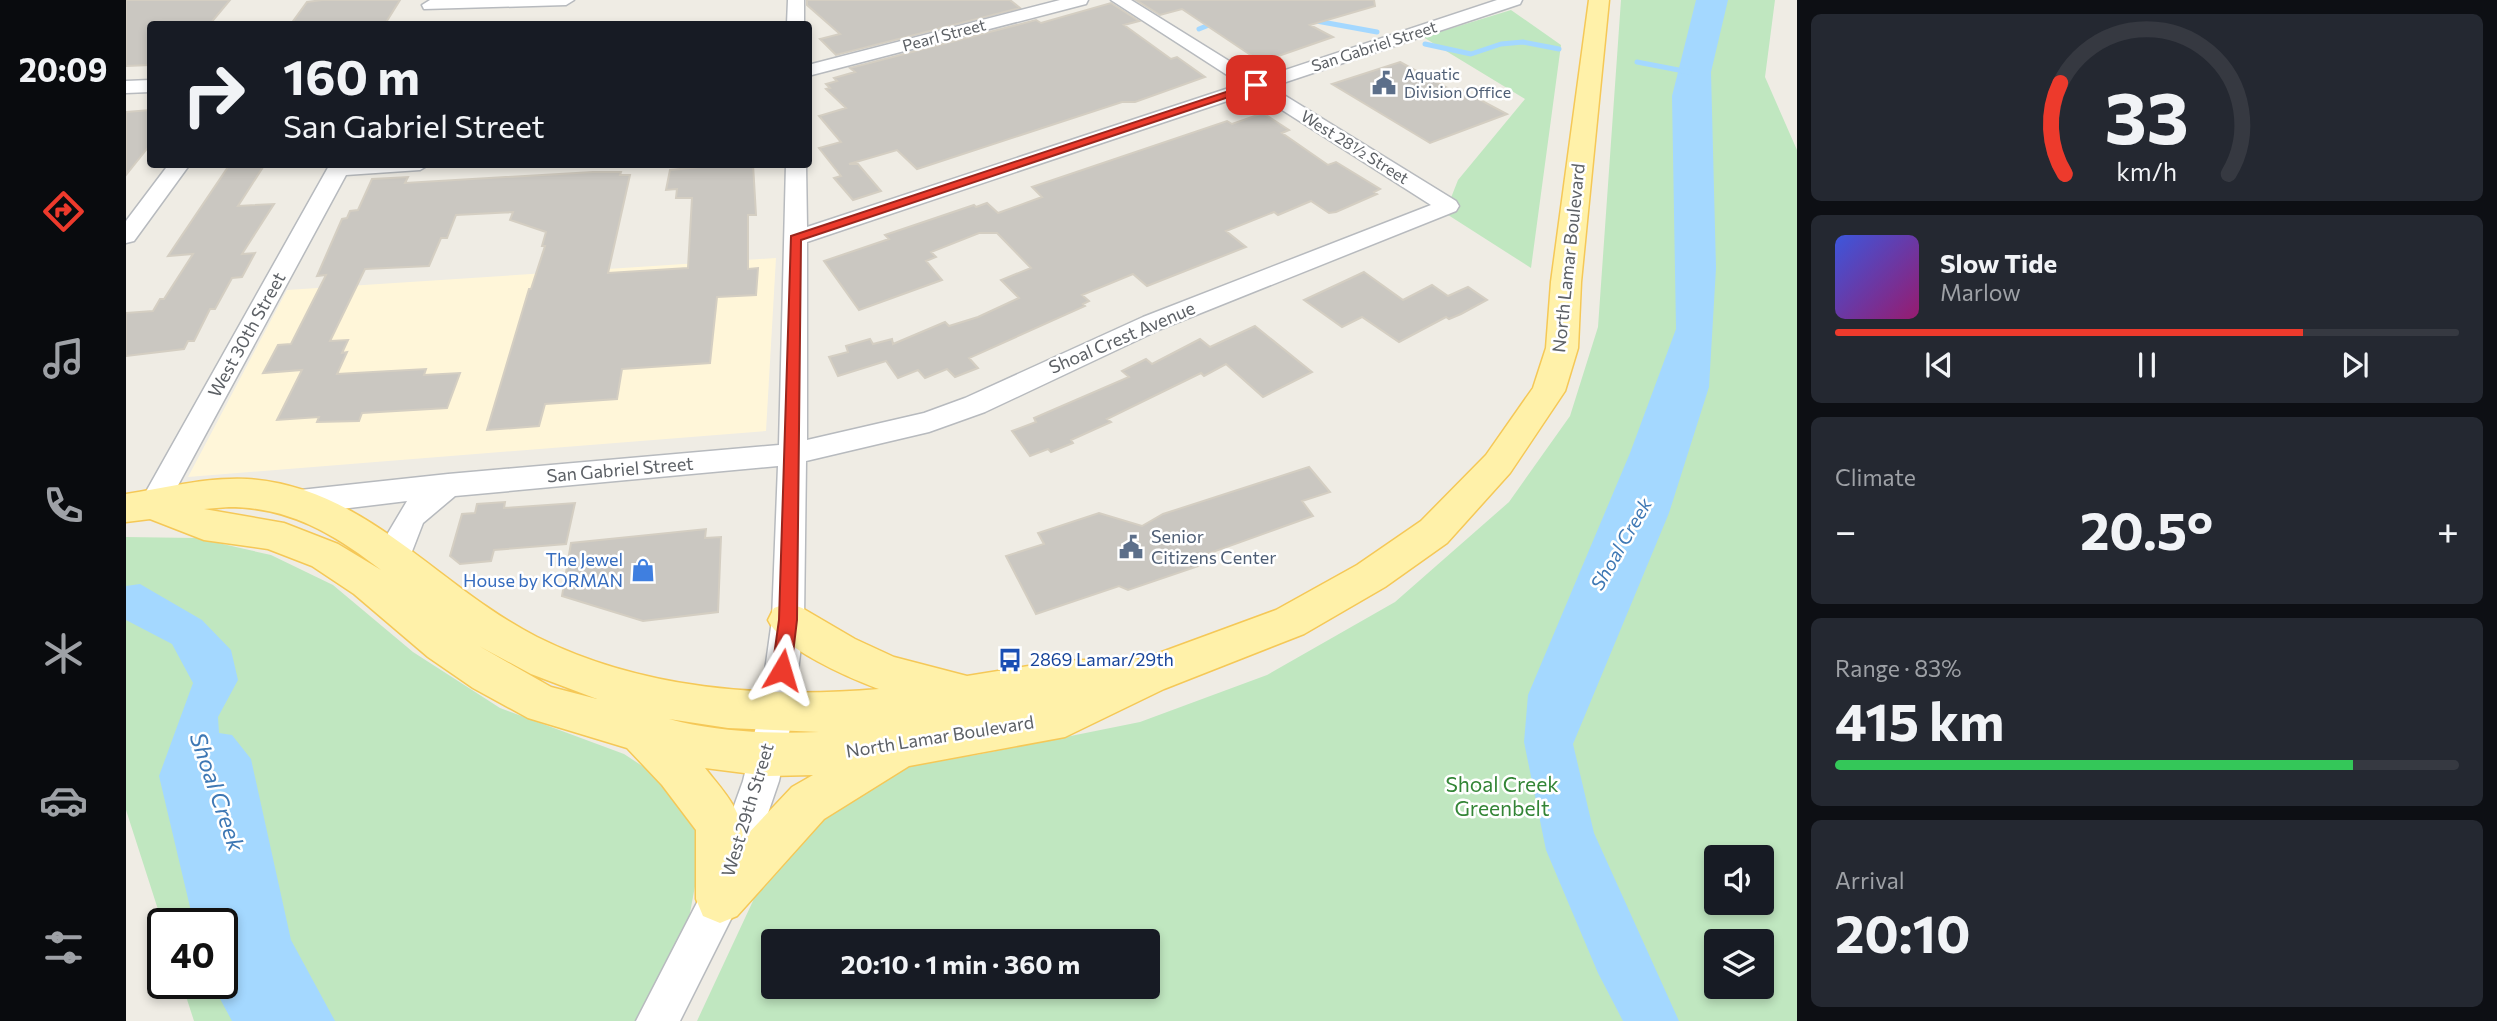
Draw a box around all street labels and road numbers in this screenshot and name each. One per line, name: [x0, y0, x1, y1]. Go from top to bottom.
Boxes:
street label: Pearl Street: [900, 14, 988, 55]
street label: San Gabriel Street: [1309, 16, 1439, 75]
street label: West 28½ Street: [1298, 106, 1413, 188]
street label: North Lamar Boulevard: [1547, 162, 1589, 354]
street label: West 30th Street: [203, 268, 290, 401]
street label: Shoal Crest Avenue: [1045, 296, 1198, 378]
street label: San Gabriel Street: [546, 452, 694, 486]
street label: North Lamar Boulevard: [844, 710, 1035, 762]
street label: West 29th Street: [716, 740, 778, 879]

